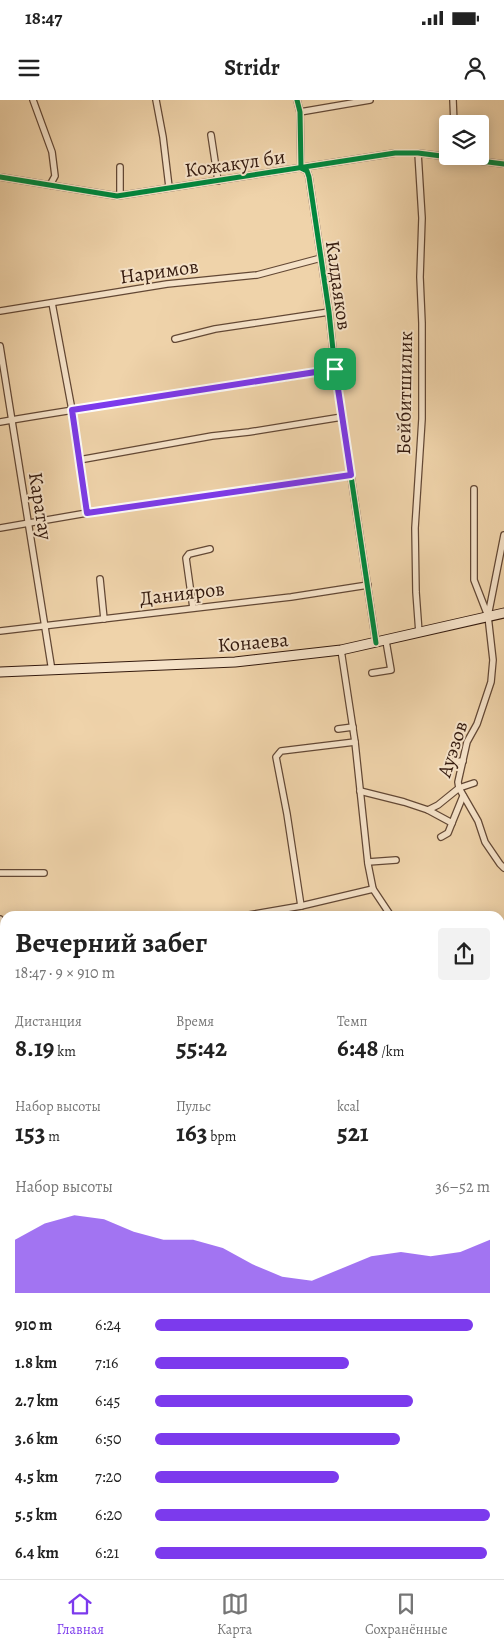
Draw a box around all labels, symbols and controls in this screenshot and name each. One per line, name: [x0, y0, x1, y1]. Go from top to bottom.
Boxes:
text: 18:47: [25, 5, 63, 31]
text: Stridr: [224, 53, 280, 83]
icon: menu: [15, 54, 43, 82]
icon: person: [461, 54, 489, 82]
map controls: [439, 115, 489, 165]
button: layers: [439, 115, 489, 165]
street label: Кожакул би: [183, 143, 287, 184]
street label: Калдаяков: [319, 239, 358, 332]
street label: Наримов: [118, 253, 200, 290]
street label: Бейбитшилик: [390, 331, 419, 455]
pin: [314, 348, 356, 390]
icon: arrive: [321, 355, 349, 383]
street label: Каратау: [22, 470, 59, 543]
street label: Данияров: [138, 575, 226, 612]
street label: Конаева: [217, 626, 290, 659]
street label: Ауэзов: [430, 718, 474, 782]
text: Вечерний забег: [15, 924, 207, 962]
button: share: [438, 928, 490, 980]
text: 18:47 · 9 × 910 m: [15, 962, 115, 984]
text: Дистанция: [15, 1012, 82, 1031]
text: Время: [176, 1012, 214, 1031]
text: Темп: [337, 1012, 368, 1031]
text: 8.19: [15, 1031, 54, 1065]
text: 55:42: [176, 1031, 227, 1065]
text: 6:48: [337, 1031, 378, 1065]
text: km: [54, 1042, 76, 1061]
text: /km: [378, 1042, 404, 1061]
text: Набор высоты: [15, 1097, 101, 1116]
text: Пульс: [176, 1097, 211, 1116]
text: kcal: [337, 1097, 359, 1116]
text: 153: [15, 1116, 45, 1150]
text: 163: [176, 1116, 207, 1150]
text: 521: [337, 1116, 369, 1150]
text: m: [45, 1127, 60, 1146]
text: bpm: [207, 1127, 236, 1146]
text: Набор высоты: [15, 1176, 113, 1198]
text: 36–52 m: [435, 1176, 490, 1198]
text: 910 m: [15, 1314, 52, 1336]
text: 6:24: [95, 1314, 121, 1336]
text: 1.8 km: [15, 1352, 57, 1374]
text: 7:16: [95, 1352, 118, 1374]
text: 2.7 km: [15, 1390, 58, 1412]
text: 6:45: [95, 1390, 120, 1412]
text: 3.6 km: [15, 1428, 58, 1450]
text: 6:50: [95, 1428, 122, 1450]
text: 4.5 km: [15, 1466, 58, 1488]
text: 7:20: [95, 1466, 122, 1488]
text: 5.5 km: [15, 1504, 58, 1526]
text: 6:20: [95, 1504, 122, 1526]
text: 6.4 km: [15, 1542, 59, 1564]
text: 6:21: [95, 1542, 119, 1564]
tab: Главная: [56, 1590, 104, 1639]
tab: Карта: [217, 1590, 252, 1639]
tab: Сохранённые: [365, 1590, 448, 1639]

